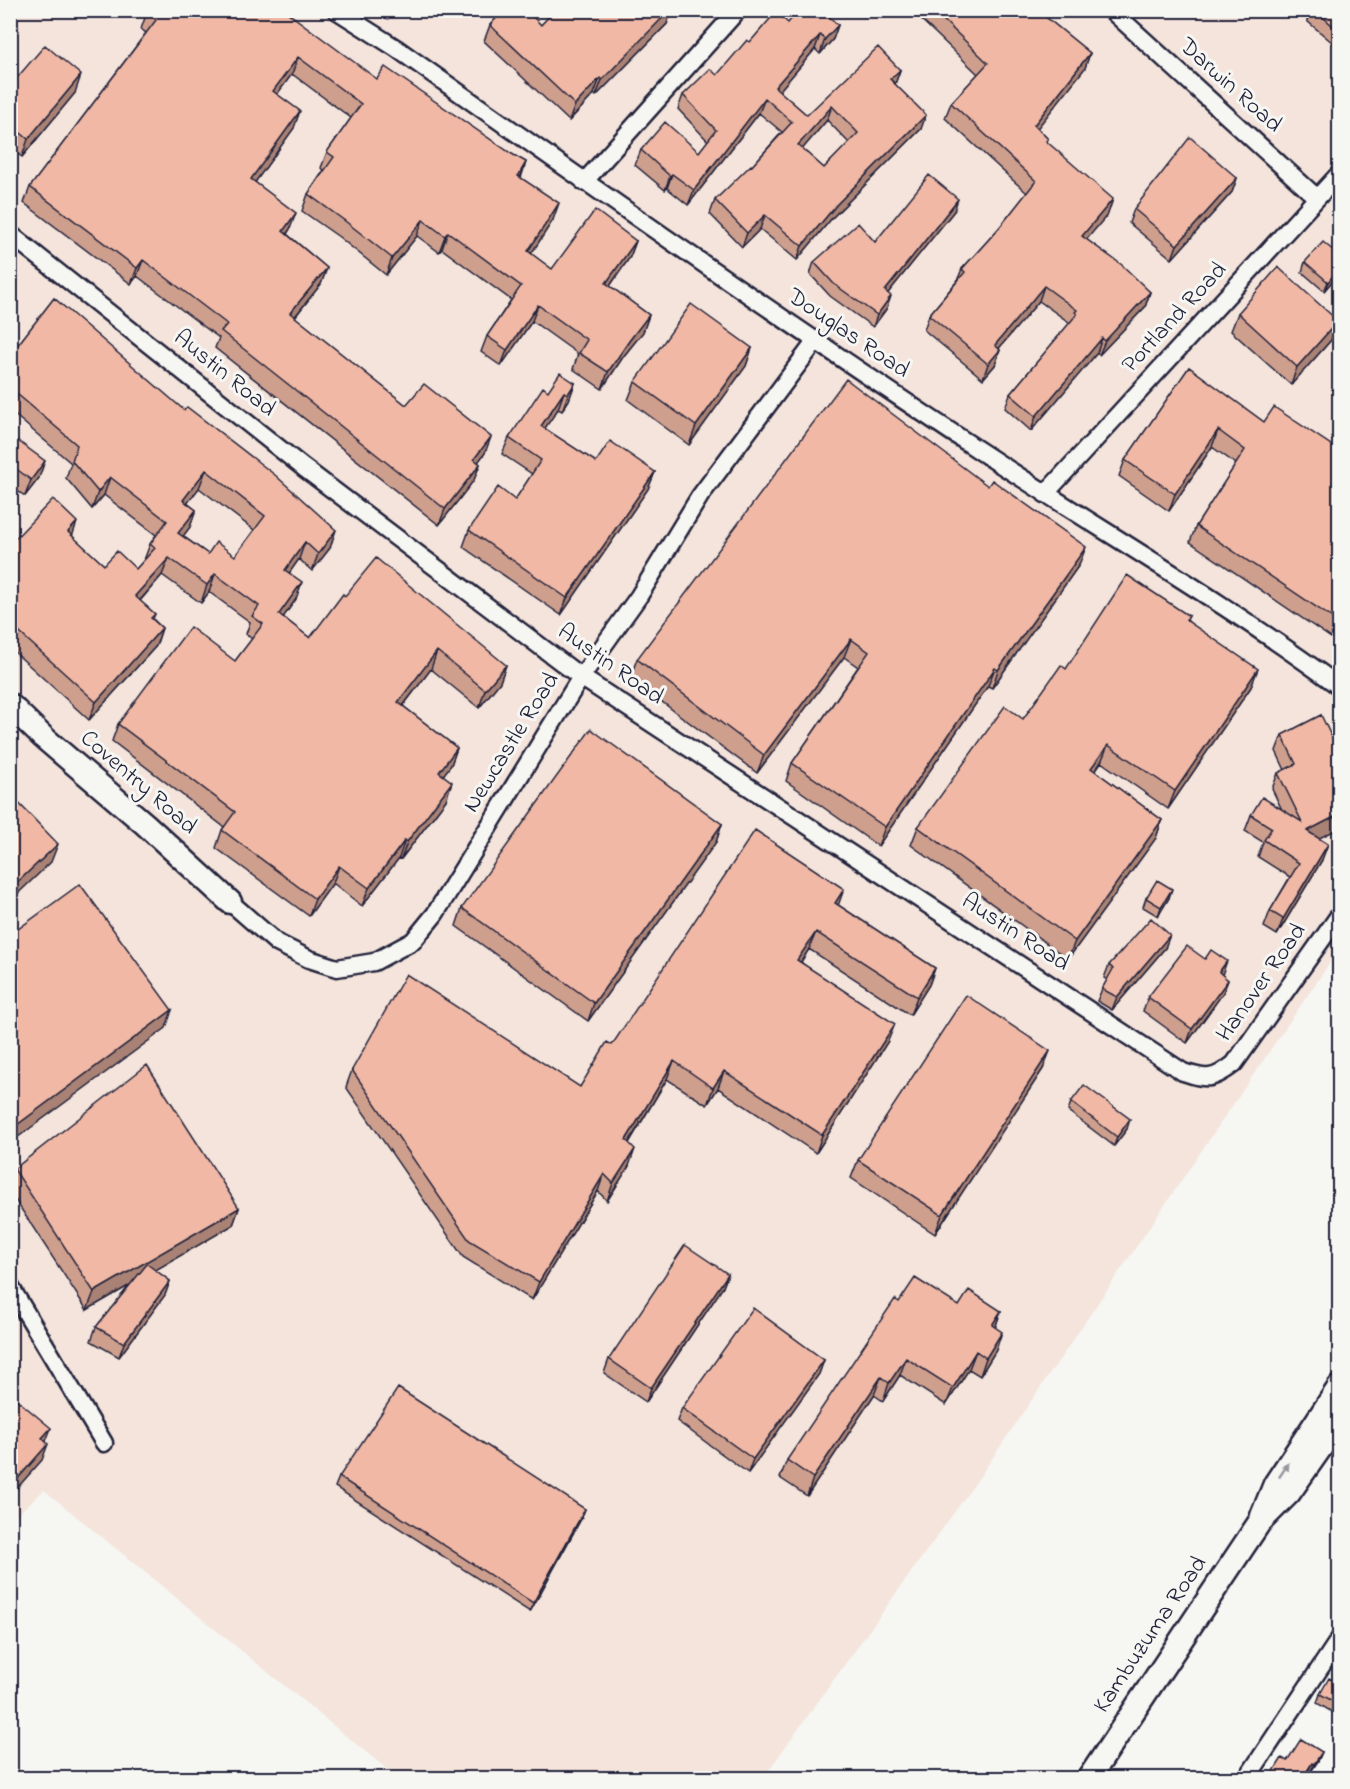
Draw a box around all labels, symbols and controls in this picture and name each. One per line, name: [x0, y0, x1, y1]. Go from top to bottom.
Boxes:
street label: Darwin Road: [1170, 29, 1290, 142]
street label: Portland Road: [1114, 254, 1236, 381]
street label: Douglas Road: [779, 280, 917, 388]
street label: Austin Road: [165, 322, 283, 427]
street label: Austin Road: [550, 615, 671, 715]
street label: Newcastle Road: [455, 666, 569, 820]
street label: Coventry Road: [71, 722, 205, 845]
street label: Austin Road: [954, 885, 1077, 981]
street label: Hanover Road: [1208, 916, 1316, 1049]
one-way arrow: [1278, 1462, 1289, 1478]
street label: Kambuzuma Road: [1085, 1549, 1217, 1721]

